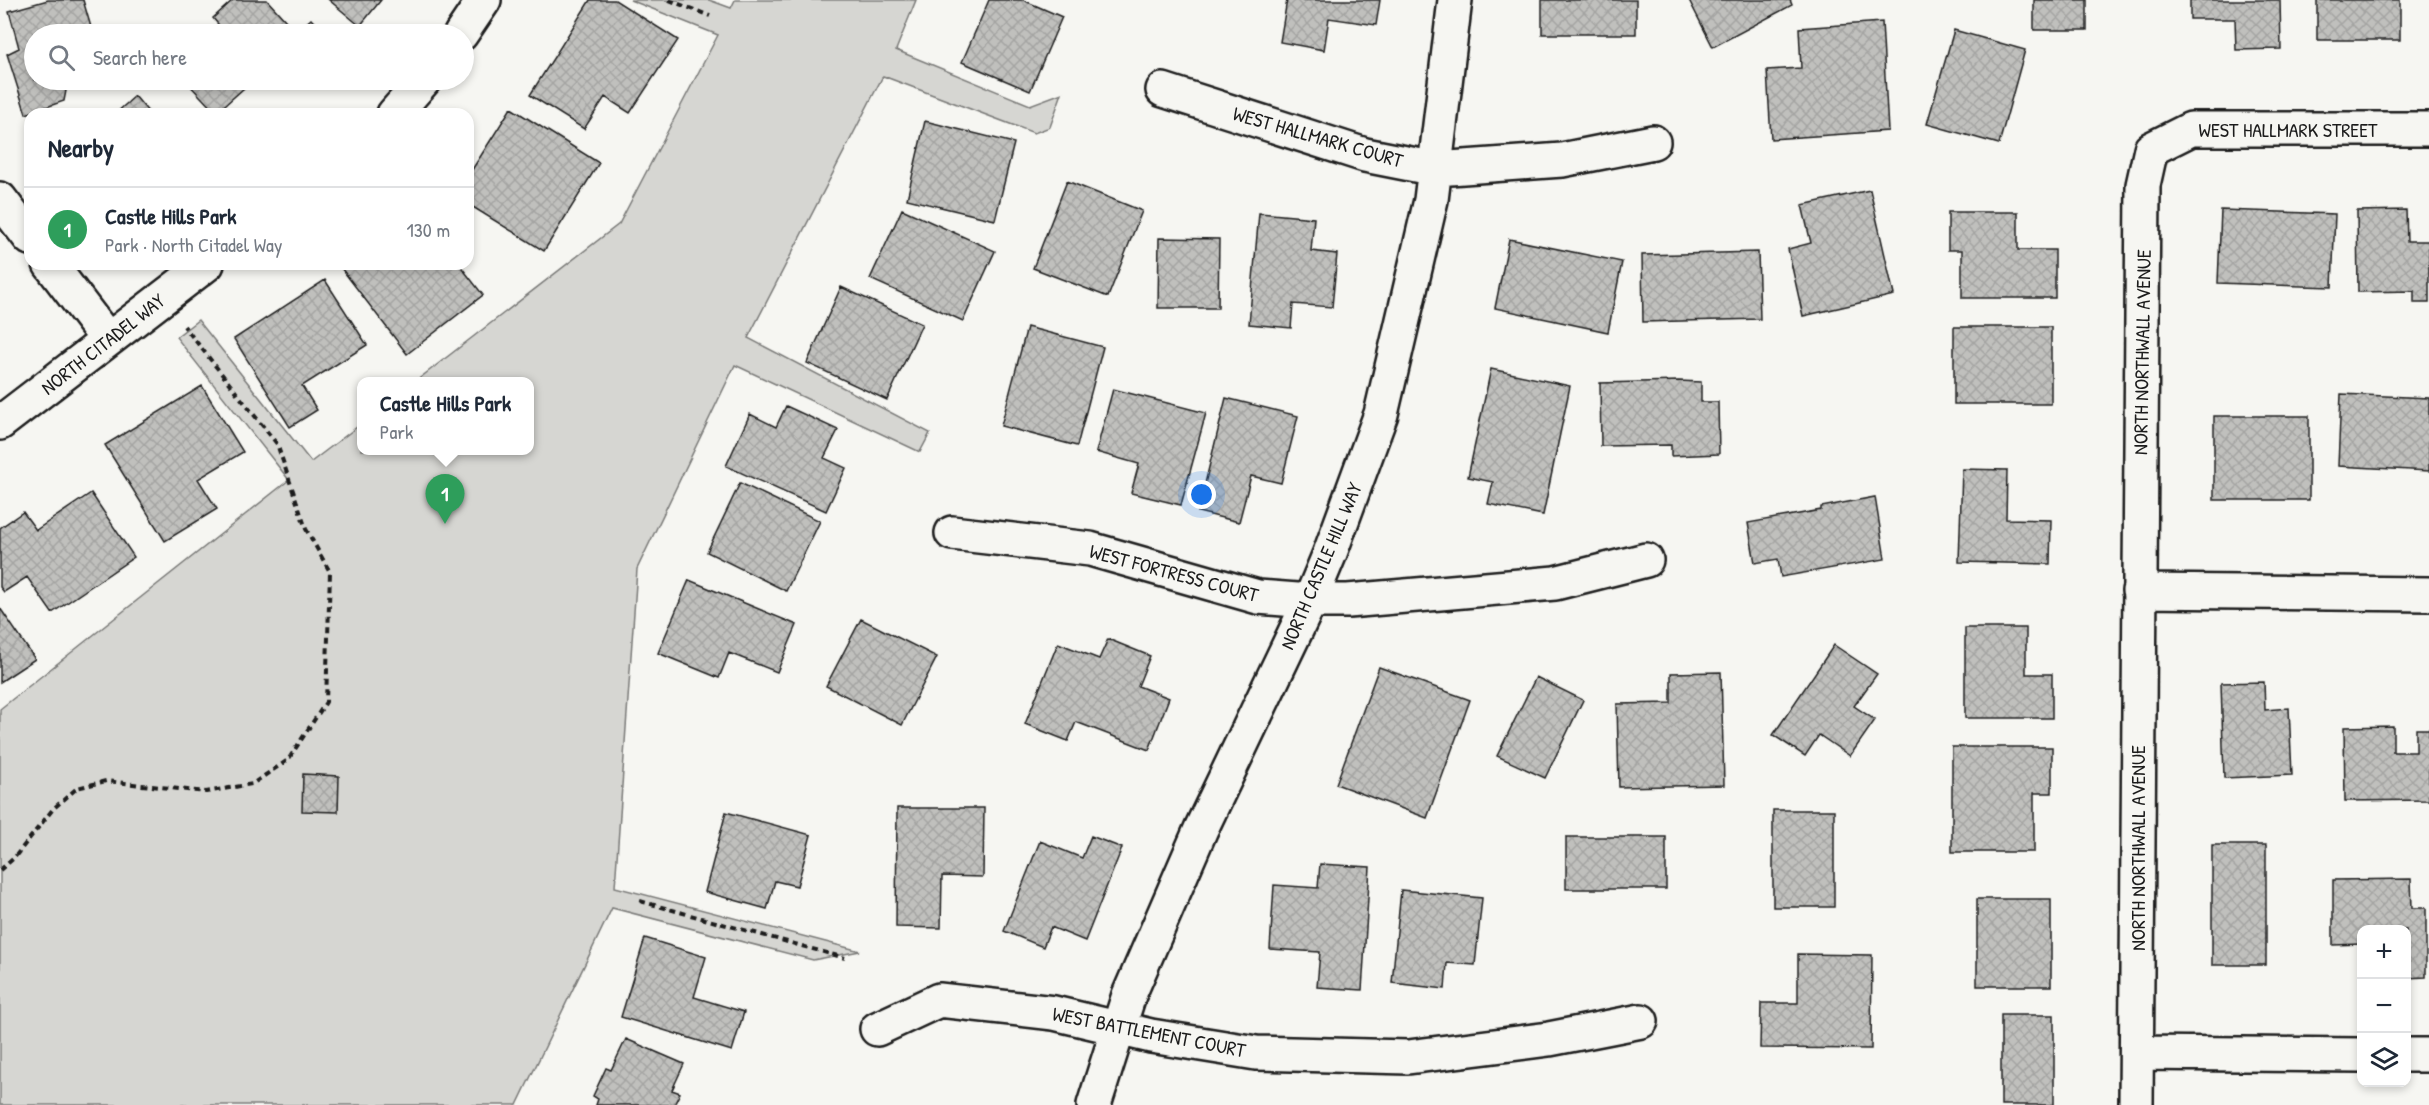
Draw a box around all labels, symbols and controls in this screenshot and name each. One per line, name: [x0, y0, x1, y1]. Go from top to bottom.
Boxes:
search box: [24, 24, 474, 90]
icon: search: [45, 41, 78, 74]
text: Search here: [93, 42, 187, 72]
street label: WEST HALLMARK COURT: [1230, 99, 1407, 174]
street label: WEST HALLMARK STREET: [2199, 116, 2378, 143]
text: Nearby: [48, 130, 114, 165]
text: Castle Hills Park: [105, 201, 236, 231]
text: 1: [64, 216, 71, 243]
text: 130 m: [407, 216, 450, 243]
text: Park · North Citadel Way: [105, 231, 282, 258]
street label: NORTH NORTHWALL AVENUE: [2126, 249, 2157, 455]
street label: NORTH CITADEL WAY: [35, 287, 170, 400]
popup: [357, 377, 534, 455]
text: Castle Hills Park: [380, 388, 511, 418]
text: Park: [380, 418, 413, 445]
pin: 1: [426, 474, 464, 524]
street label: NORTH CASTLE HILL WAY: [1273, 478, 1368, 653]
your location: [1187, 480, 1216, 509]
street label: WEST FORTRESS COURT: [1087, 537, 1262, 608]
street label: NORTH NORTHWALL AVENUE: [2124, 745, 2151, 951]
map controls: [2357, 925, 2411, 1087]
button: +: [2357, 925, 2411, 979]
button: −: [2357, 979, 2411, 1033]
street label: WEST BATTLEMENT COURT: [1050, 1000, 1249, 1064]
button: layers: [2357, 1033, 2411, 1087]

